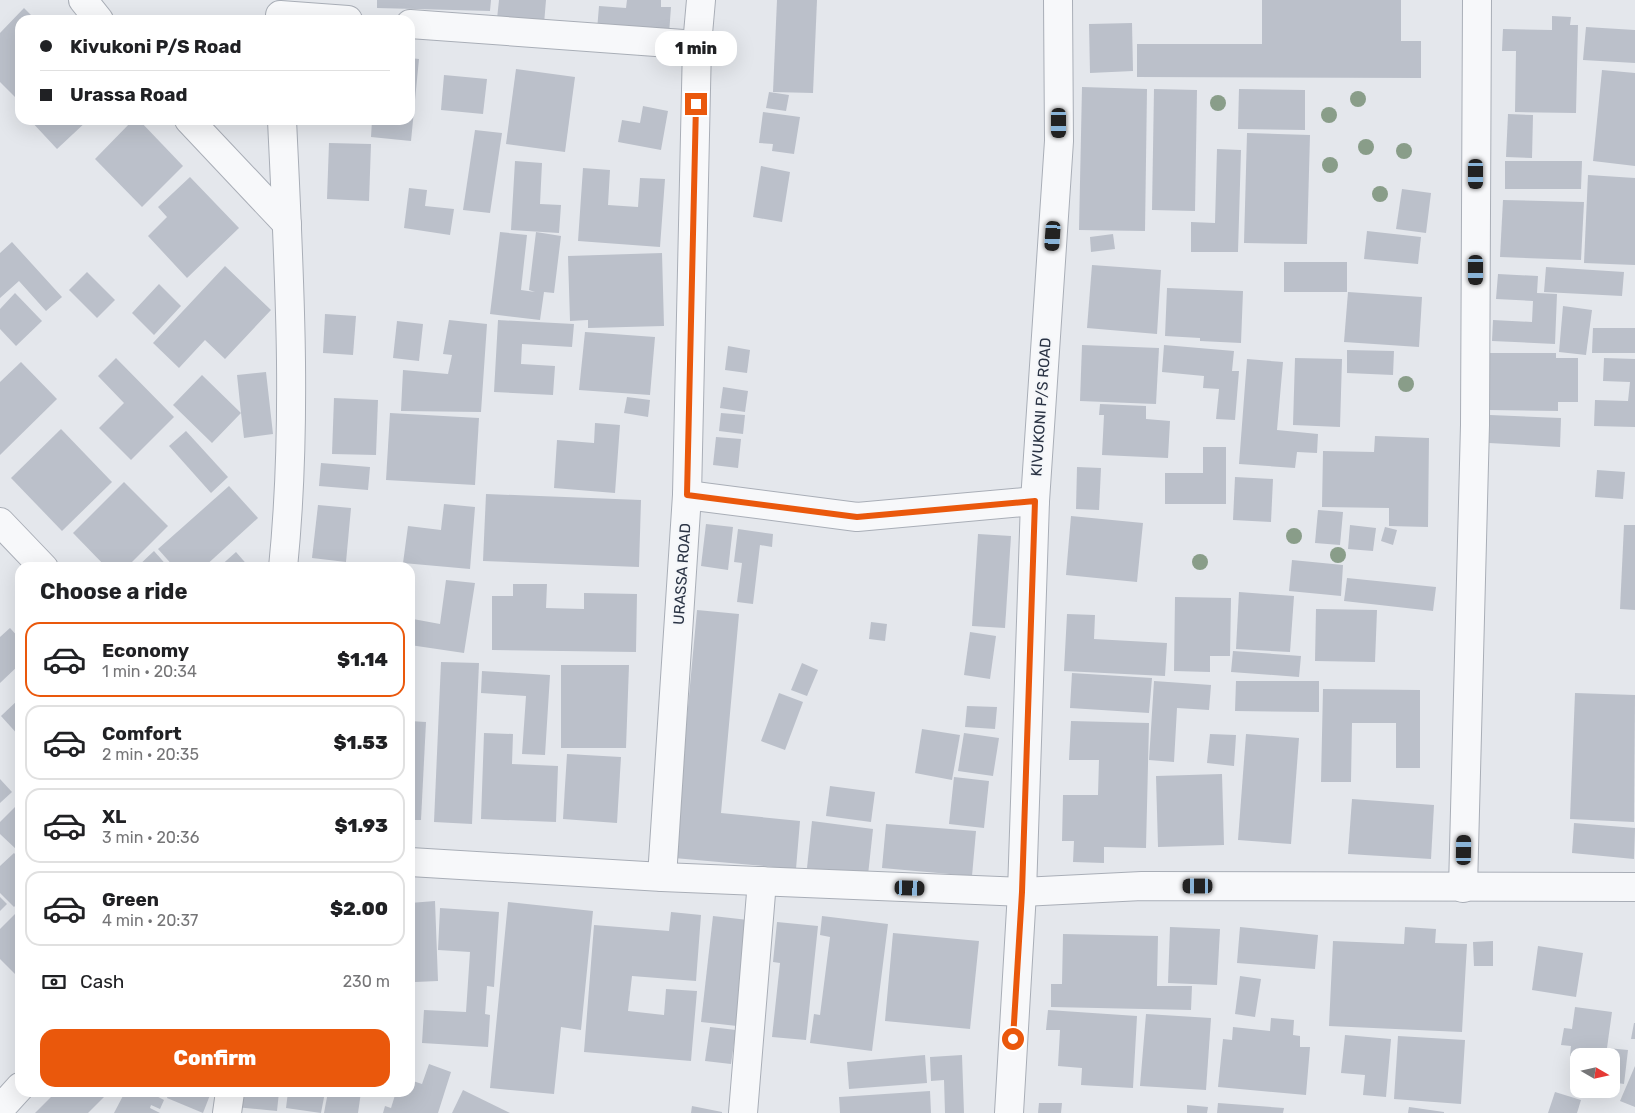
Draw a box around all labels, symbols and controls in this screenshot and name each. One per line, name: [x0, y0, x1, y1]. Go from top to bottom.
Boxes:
callout: 1 min: [655, 32, 737, 66]
text: Kivukoni P/S Road: [70, 35, 241, 58]
text: 1 min: [675, 39, 717, 58]
text: Urassa Road: [70, 83, 188, 106]
route end: [685, 93, 707, 115]
car: [1051, 108, 1066, 138]
car: [1468, 159, 1483, 189]
car: [1044, 221, 1061, 251]
car: [1468, 255, 1483, 285]
street label: KIVUKONI P/S ROAD: [1027, 337, 1055, 477]
street label: URASSA ROAD: [669, 522, 695, 626]
text: Choose a ride: [40, 578, 187, 605]
icon: car: [42, 637, 87, 682]
text: Economy: [102, 639, 189, 662]
text: $1.14: [337, 648, 388, 671]
text: 1 min · 20:34: [102, 662, 197, 681]
icon: car: [42, 720, 87, 765]
text: Comfort: [102, 722, 182, 745]
text: $1.53: [334, 731, 388, 754]
text: 2 min · 20:35: [102, 745, 199, 764]
icon: car: [42, 803, 87, 848]
text: XL: [102, 805, 126, 828]
text: $1.93: [334, 814, 388, 837]
text: 3 min · 20:36: [102, 828, 199, 847]
car: [1456, 835, 1471, 865]
car: [1183, 879, 1213, 894]
car: [894, 880, 925, 896]
icon: car: [42, 886, 87, 931]
text: Green: [102, 888, 159, 911]
text: $2.00: [330, 897, 388, 920]
text: 4 min · 20:37: [102, 911, 198, 930]
icon: cash: [40, 968, 68, 996]
text: Cash: [80, 970, 124, 993]
text: 230 m: [343, 972, 390, 991]
route start: [1002, 1028, 1024, 1050]
button: Confirm: [40, 1029, 390, 1087]
north arrow: [1570, 1048, 1620, 1098]
map controls: [1570, 1048, 1620, 1098]

